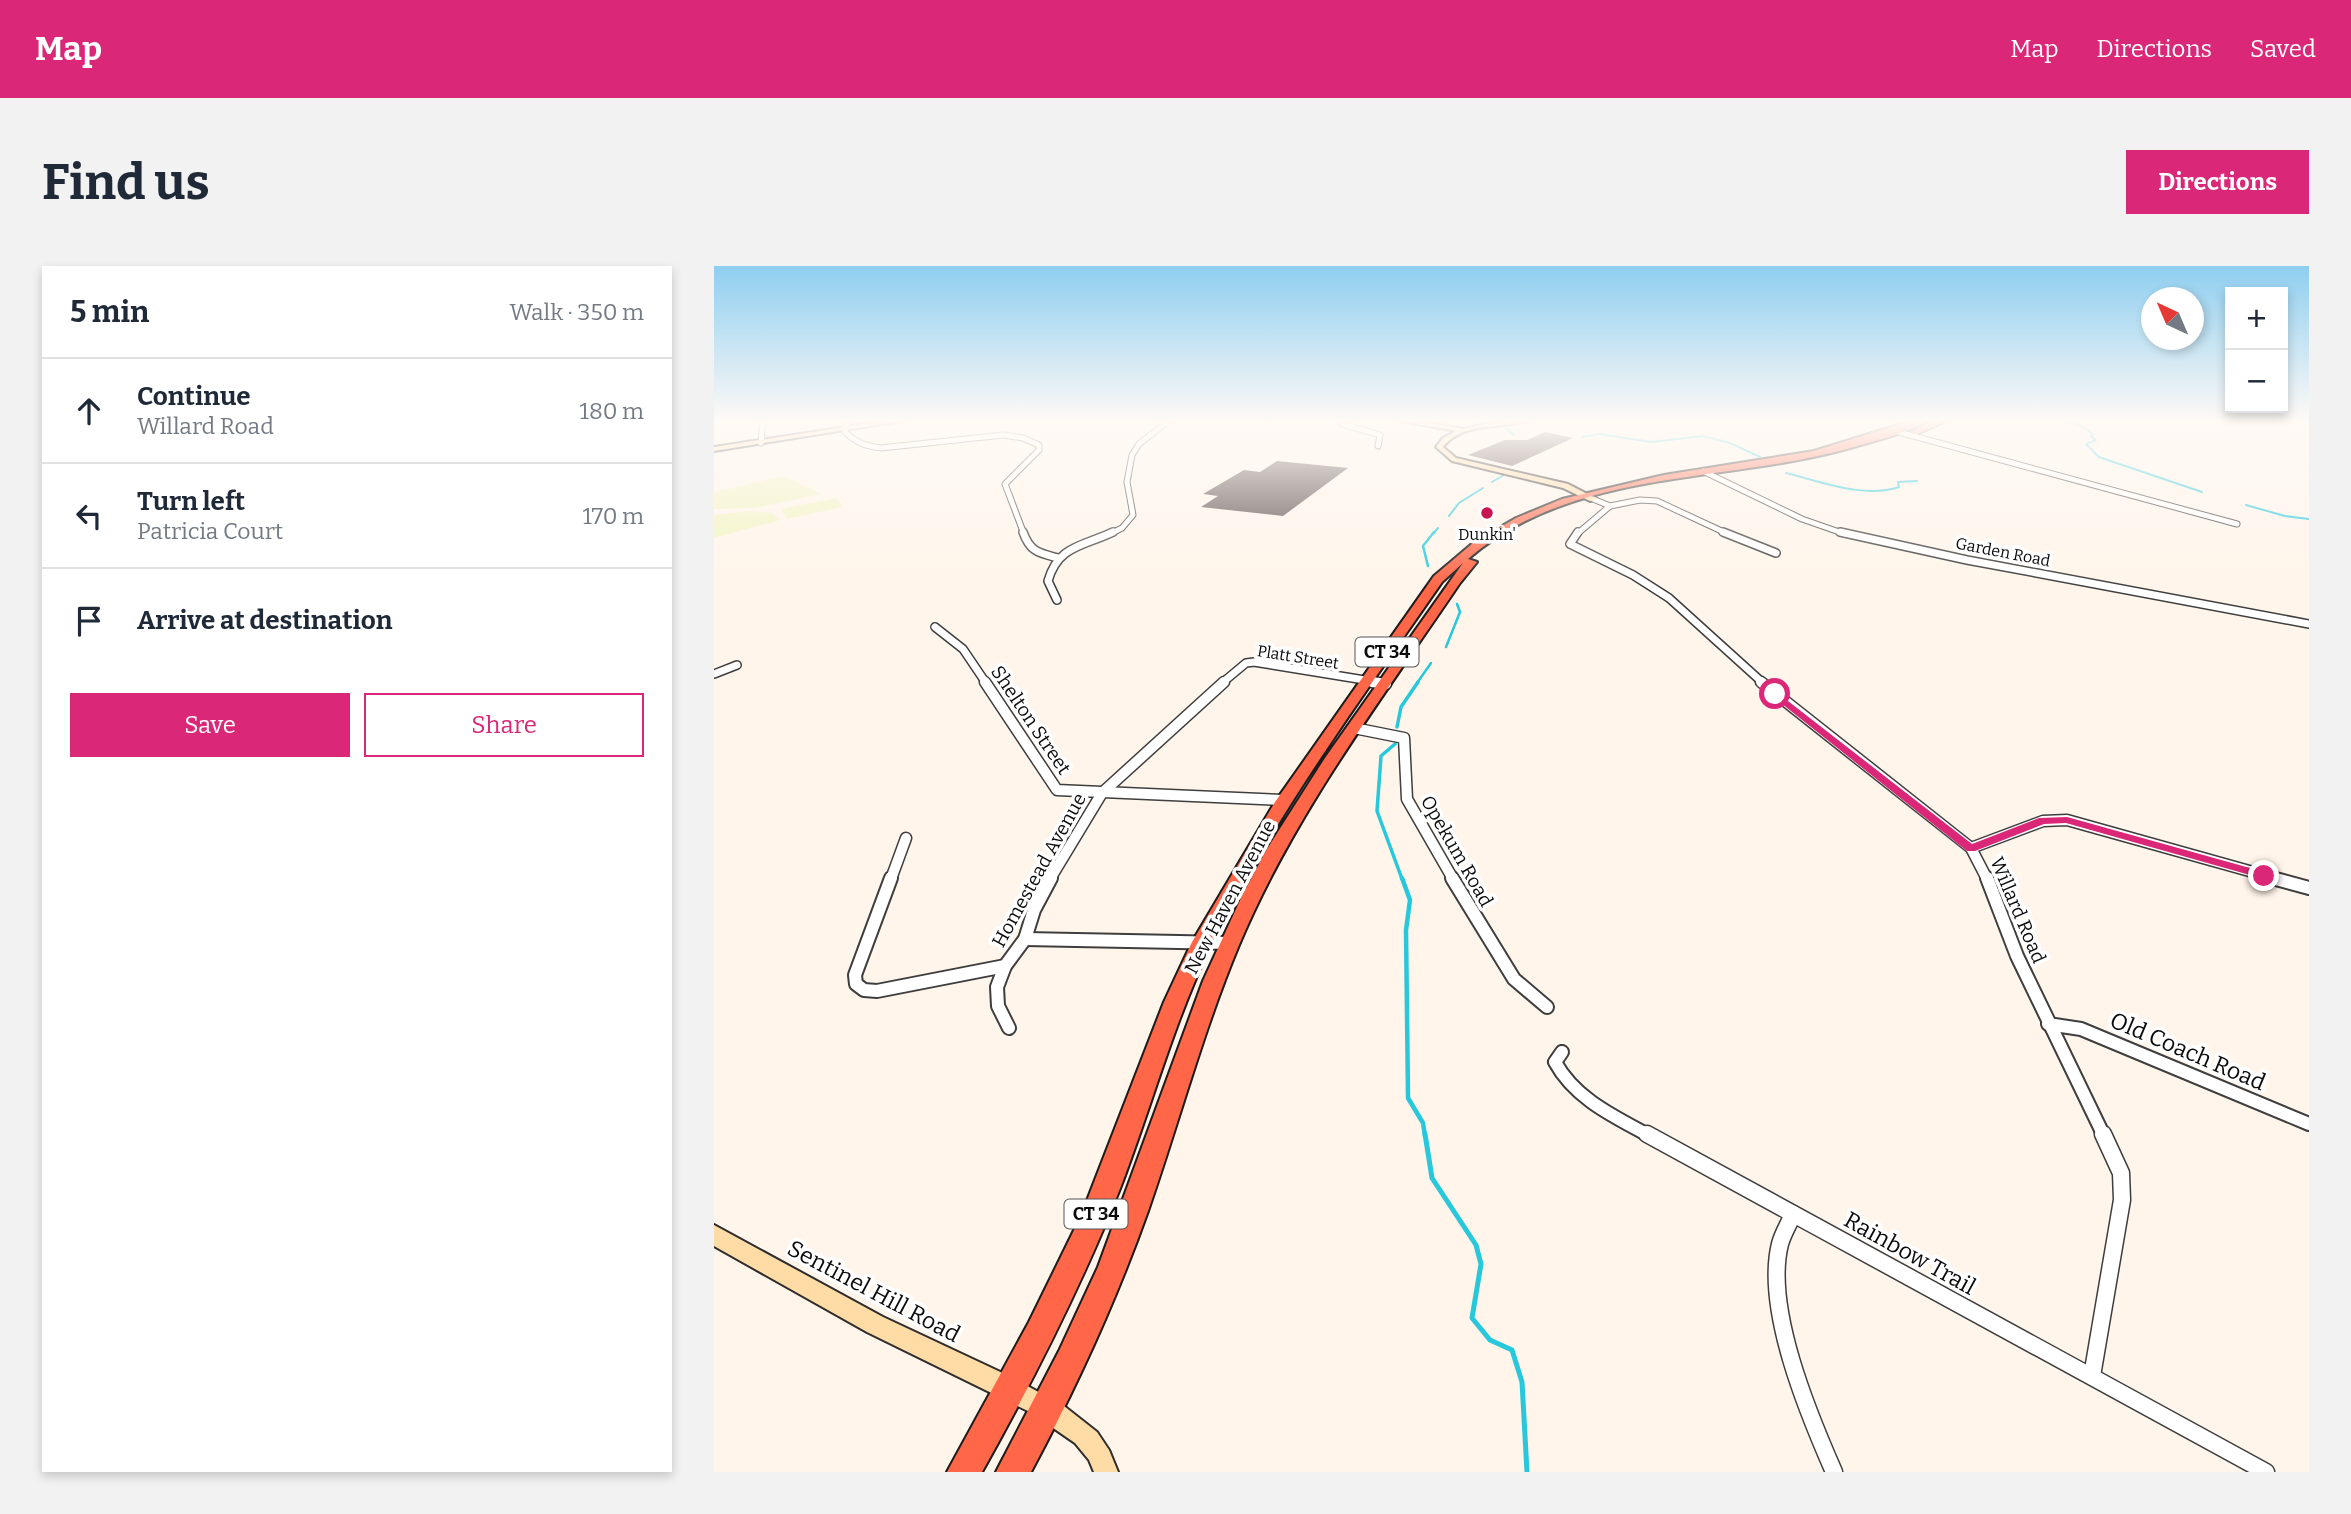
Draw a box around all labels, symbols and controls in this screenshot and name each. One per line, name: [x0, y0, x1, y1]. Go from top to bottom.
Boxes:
text: Map: [35, 29, 102, 69]
text: Map: [2010, 35, 2059, 63]
text: Directions: [2097, 35, 2212, 63]
text: Saved: [2250, 35, 2316, 63]
button: Directions: [2126, 150, 2309, 214]
text: Find us: [42, 153, 210, 212]
north arrow: [2141, 287, 2204, 350]
map controls: [2225, 287, 2288, 413]
button: +: [2225, 287, 2288, 350]
text: 5 min: [70, 294, 149, 330]
text: Walk · 350 m: [509, 298, 644, 326]
button: −: [2225, 350, 2288, 413]
text: Continue: [137, 381, 251, 412]
icon: ahead: [70, 392, 108, 430]
text: 180 m: [580, 397, 644, 425]
text: Willard Road: [137, 412, 274, 440]
text: Turn left: [137, 486, 245, 517]
icon: left: [70, 497, 108, 535]
text: 170 m: [582, 502, 644, 530]
marker: Dunkin': [1479, 505, 1495, 521]
text: Patricia Court: [137, 517, 283, 545]
place label: Dunkin': [1458, 525, 1516, 544]
street label: Garden Road: [1954, 533, 2053, 571]
icon: arrive: [70, 602, 108, 640]
text: Arrive at destination: [137, 605, 392, 636]
road number: CT 34: [1356, 638, 1418, 666]
street label: Platt Street: [1256, 641, 1340, 673]
street label: Shelton Street: [986, 661, 1076, 779]
route start: [1759, 678, 1790, 709]
button: Save: [70, 693, 350, 757]
button: Share: [364, 693, 644, 757]
street label: Homestead Avenue: [987, 789, 1091, 951]
street label: Opekum Road: [1416, 791, 1498, 911]
street label: New Haven Avenue: [1180, 816, 1280, 978]
street label: Willard Road: [1985, 853, 2051, 967]
route end: [2248, 860, 2279, 891]
street label: Old Coach Road: [2106, 1006, 2270, 1096]
road number: CT 34: [1064, 1199, 1128, 1228]
street label: Rainbow Trail: [1839, 1205, 1981, 1301]
street label: Sentinel Hill Road: [783, 1234, 965, 1348]

